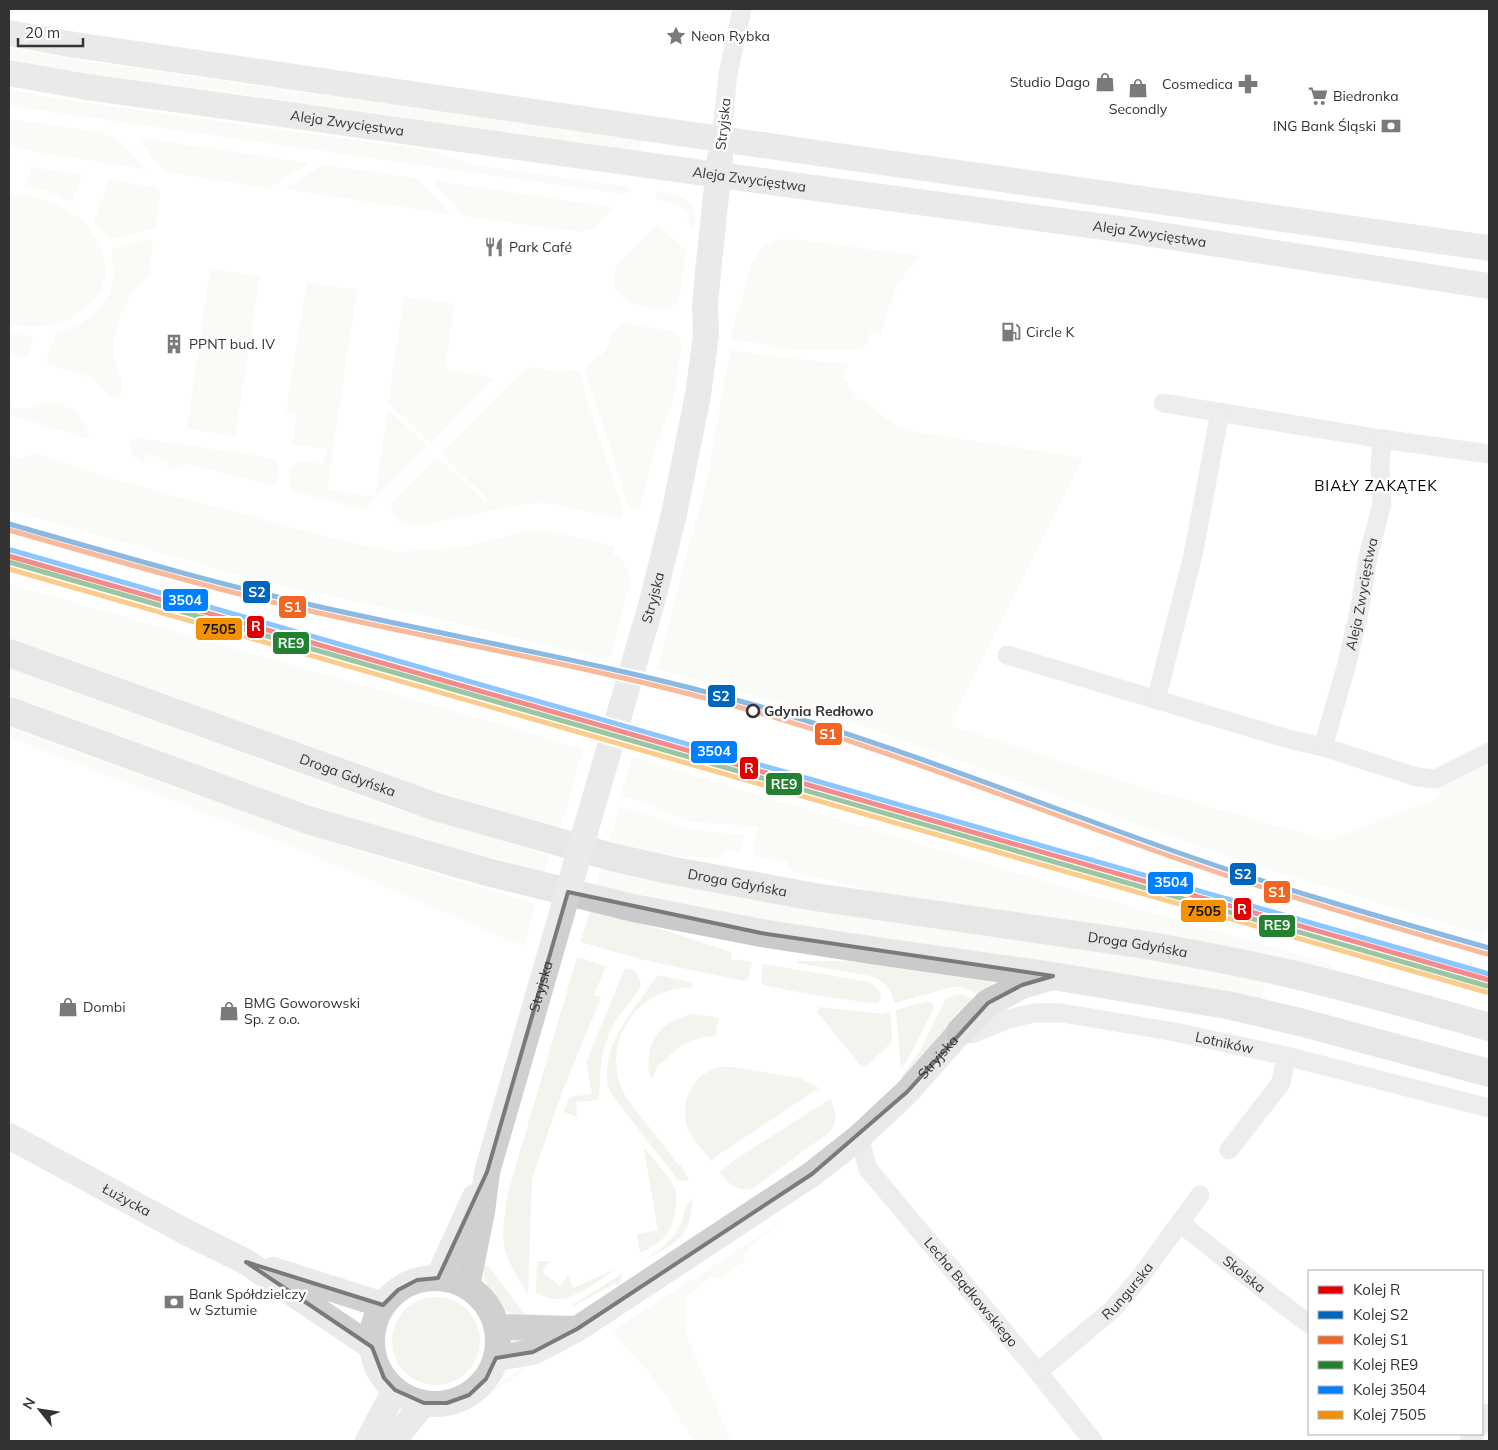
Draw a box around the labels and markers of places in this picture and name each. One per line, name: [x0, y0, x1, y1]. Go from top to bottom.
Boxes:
place icon: Neon Rybka: [665, 25, 687, 47]
place label: Neon Rybka: [691, 27, 770, 45]
shop icon: Studio Dago: [1094, 71, 1116, 93]
place label: Studio Dago: [1010, 73, 1090, 91]
pharmacy icon: Cosmedica: [1237, 73, 1259, 95]
place label: Cosmedica: [1162, 75, 1233, 93]
shop icon: Secondly: [1127, 77, 1149, 99]
supermarket icon: Biedronka: [1307, 85, 1329, 107]
place label: Biedronka: [1333, 87, 1399, 105]
place label: Secondly: [1109, 100, 1168, 118]
bank icon: ING Bank Śląski: [1380, 115, 1402, 137]
place label: ING Bank Śląski: [1273, 117, 1376, 135]
restaurant icon: Park Café: [483, 236, 505, 258]
place label: Park Café: [509, 238, 572, 256]
fuel station icon: Circle K: [1000, 321, 1022, 343]
place label: Circle K: [1026, 323, 1075, 341]
building icon: PPNT bud. IV: [163, 333, 185, 355]
place label: PPNT bud. IV: [189, 335, 275, 353]
place label: Gdynia Redłowo: [764, 702, 874, 720]
marker: Gdynia Redłowo: [746, 704, 760, 718]
place label: BMG Goworowski Sp. z o.o.: [244, 994, 360, 1028]
shop icon: Dombi: [57, 996, 79, 1018]
place label: Dombi: [83, 998, 125, 1016]
shop icon: BMG Goworowski Sp. z o.o.: [218, 1000, 240, 1022]
place label: Bank Spółdzielczy w Sztumie: [189, 1285, 306, 1319]
bank icon: Bank Spółdzielczy w Sztumie: [163, 1291, 185, 1313]

